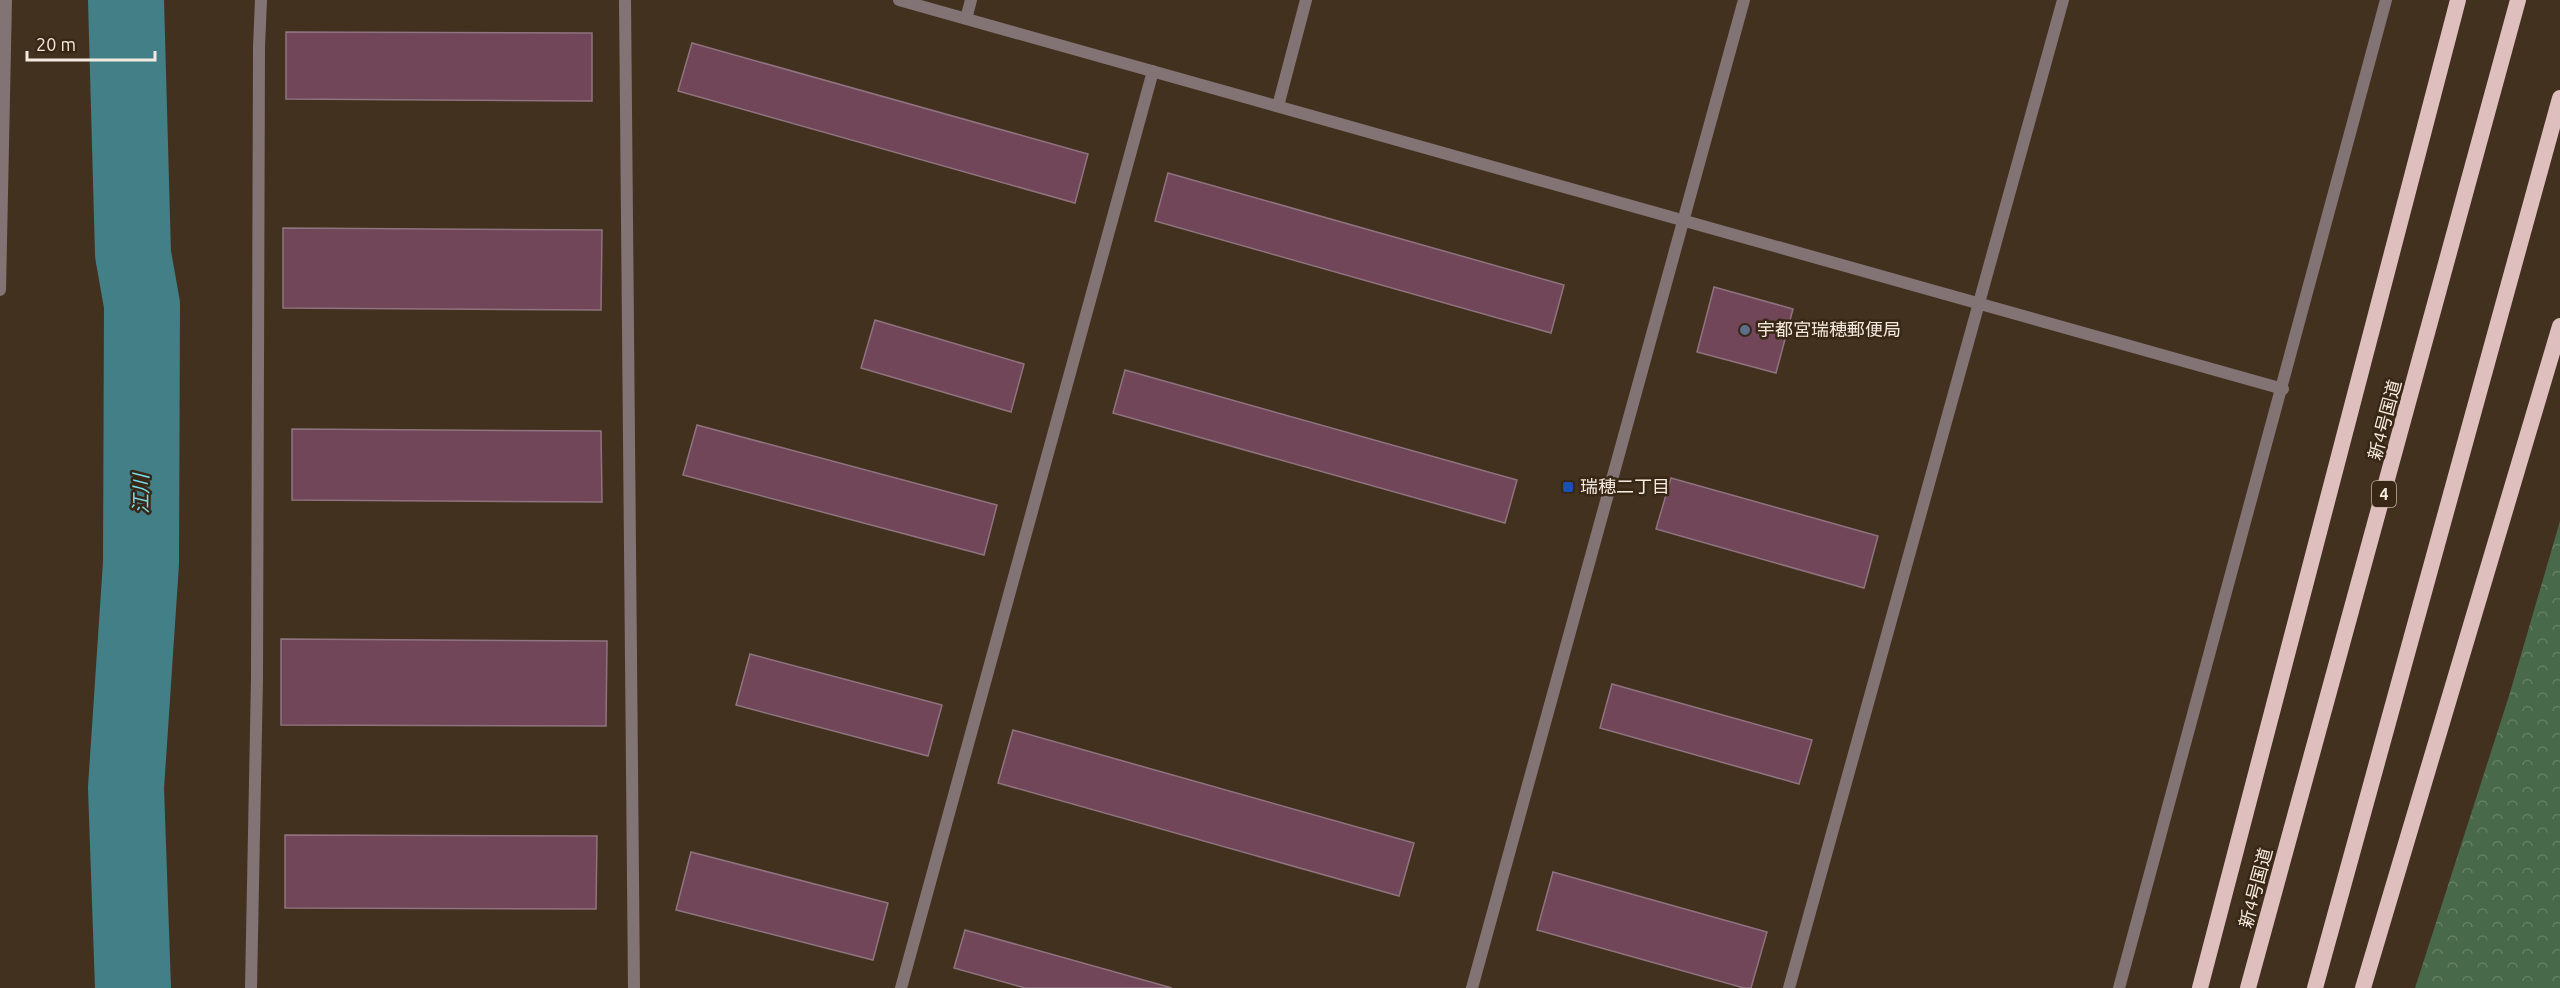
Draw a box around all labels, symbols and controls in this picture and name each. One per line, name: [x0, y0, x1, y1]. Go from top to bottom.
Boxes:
scale bar: [27, 24, 154, 62]
text: 20 m: [36, 34, 76, 54]
place label: 宇都宮瑞穂郵便局: [1757, 319, 1901, 339]
marker: 宇都宮瑞穂郵便局: [1738, 323, 1752, 337]
street label: 新4号国道: [2364, 377, 2404, 462]
water label: 江川: [129, 472, 152, 514]
place label: 瑞穂二丁目: [1580, 476, 1670, 496]
marker: 瑞穂二丁目: [1561, 480, 1575, 494]
road number: 4: [2372, 481, 2396, 507]
street label: 新4号国道: [2235, 845, 2275, 930]

